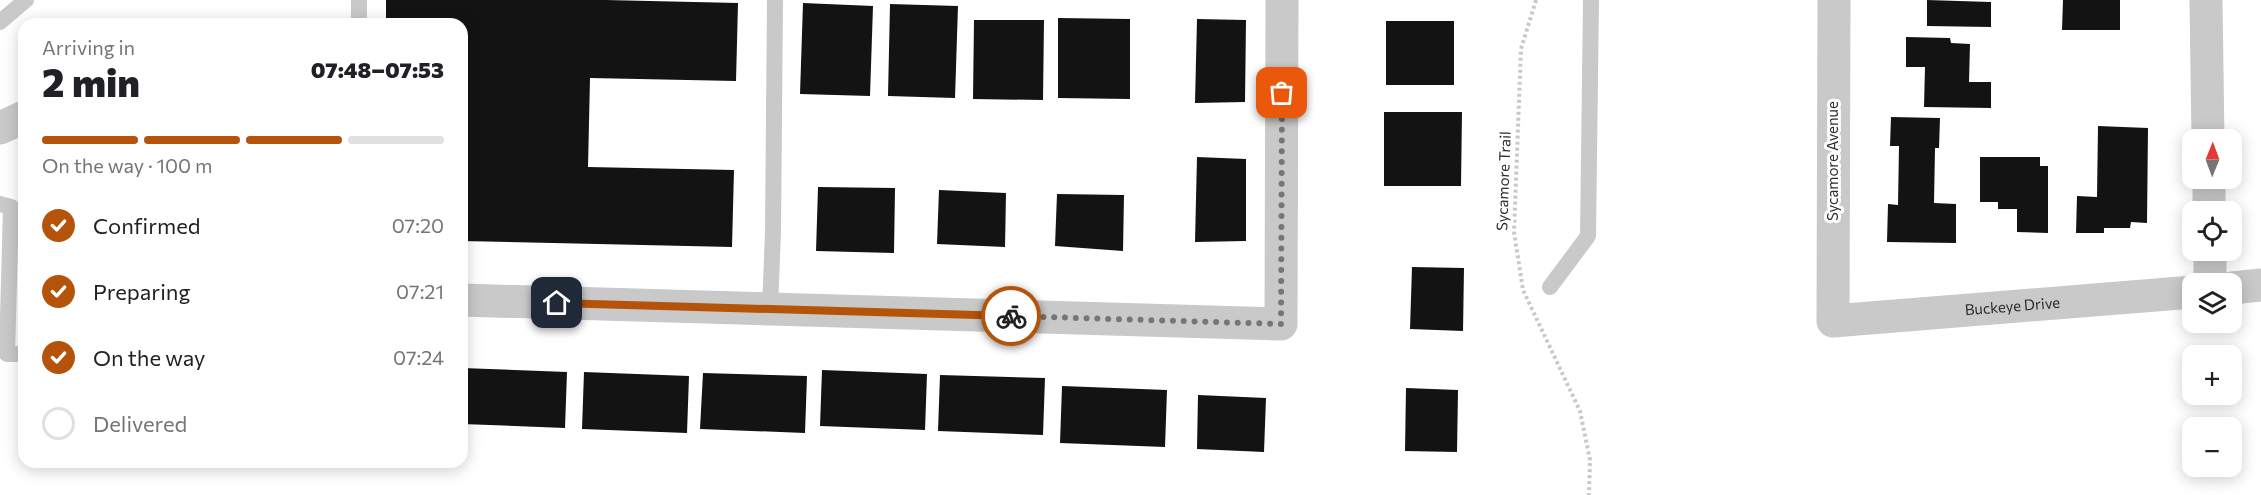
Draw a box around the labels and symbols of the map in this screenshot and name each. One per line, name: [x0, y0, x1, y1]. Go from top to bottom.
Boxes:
pin: [1256, 67, 1307, 118]
street label: Sycamore Avenue: [1823, 101, 1841, 221]
north arrow: [2182, 129, 2242, 189]
street label: Sycamore Trail: [1492, 131, 1514, 231]
pin: [531, 277, 582, 328]
courier: [981, 286, 1041, 346]
street label: Buckeye Drive: [1964, 293, 2061, 318]

